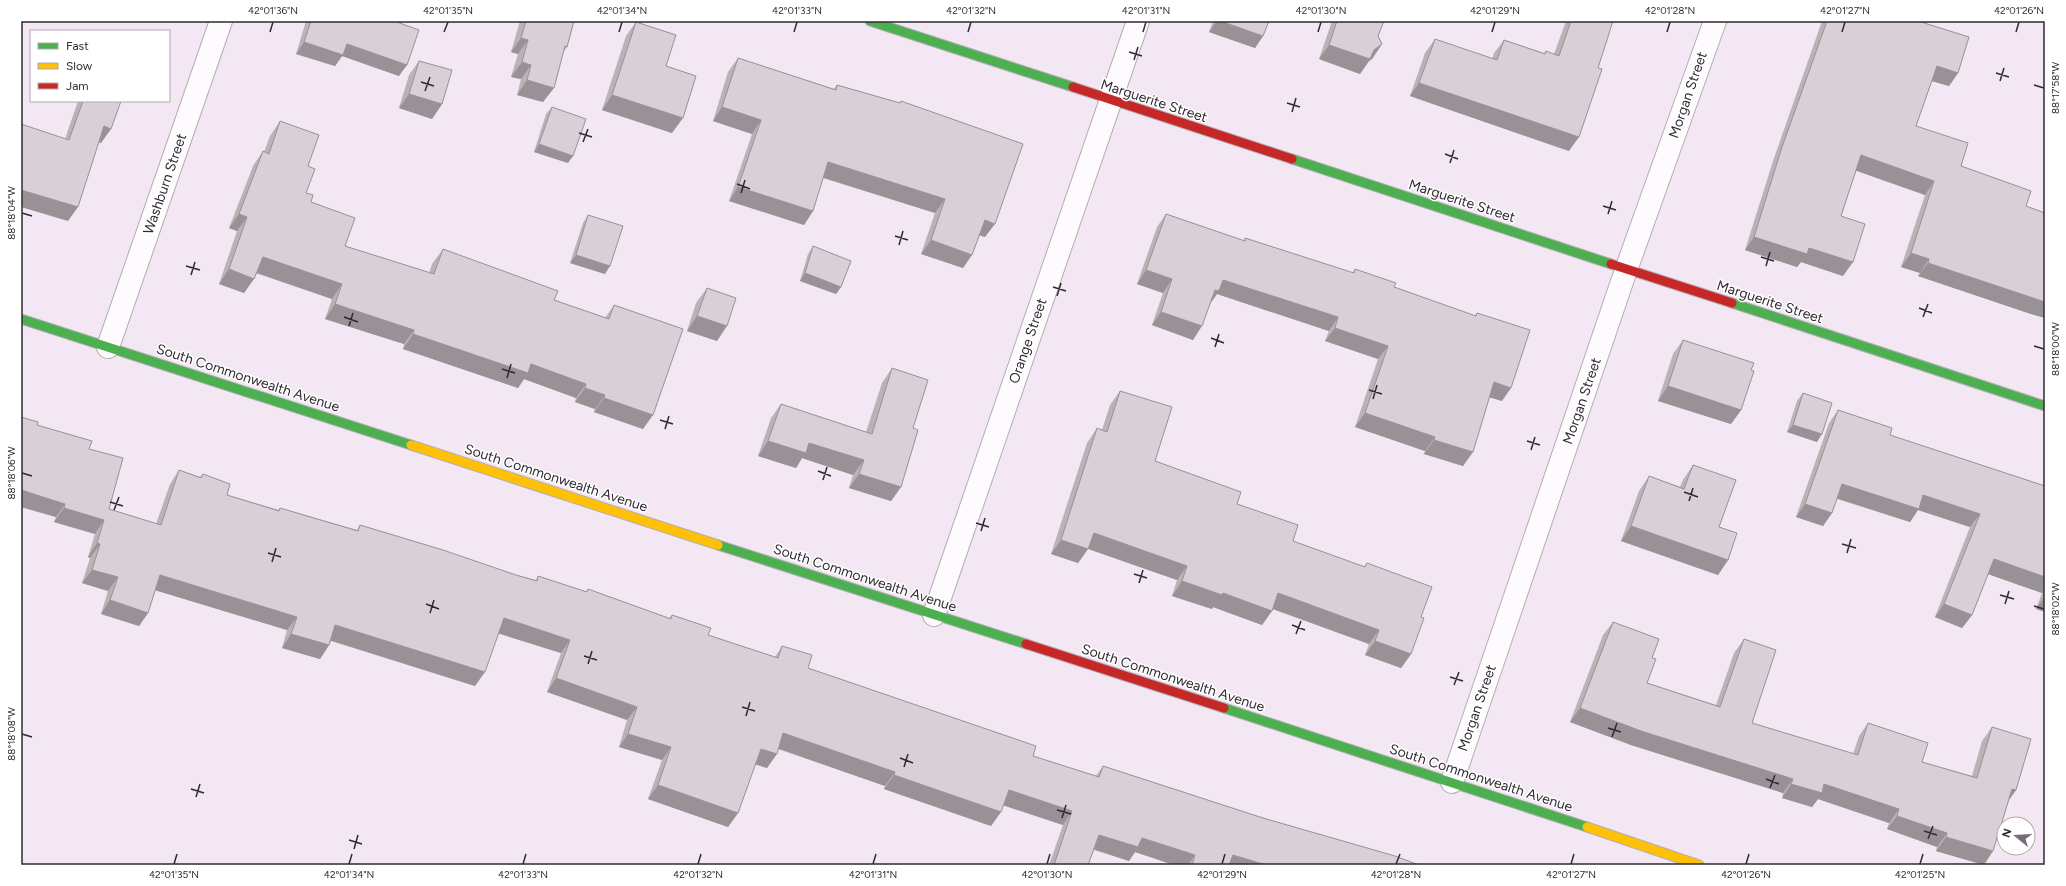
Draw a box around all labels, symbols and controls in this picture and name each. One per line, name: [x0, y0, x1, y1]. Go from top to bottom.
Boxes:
text: 42°01'36"N: [248, 4, 298, 17]
text: 42°01'35"N: [423, 4, 473, 17]
text: 42°01'34"N: [597, 4, 647, 17]
text: 42°01'33"N: [772, 4, 822, 17]
text: 42°01'32"N: [946, 4, 996, 17]
text: 42°01'31"N: [1122, 4, 1170, 17]
text: 42°01'30"N: [1296, 4, 1346, 17]
text: 42°01'29"N: [1470, 4, 1520, 17]
text: 42°01'28"N: [1645, 4, 1695, 17]
text: 42°01'27"N: [1820, 4, 1870, 17]
text: 42°01'26"N: [1994, 4, 2044, 17]
legend: [30, 30, 170, 102]
text: Fast: [66, 39, 89, 53]
street label: Morgan Street: [1665, 49, 1711, 141]
text: Slow: [66, 59, 93, 73]
text: 88°17'58"W: [2049, 62, 2062, 114]
street label: Marguerite Street: [1099, 76, 1209, 126]
text: Jam: [66, 79, 89, 93]
street label: Washburn Street: [140, 131, 190, 237]
street label: Marguerite Street: [1407, 176, 1517, 226]
text: 88°18'04"W: [5, 186, 18, 240]
street label: Marguerite Street: [1715, 277, 1825, 327]
street label: Orange Street: [1005, 296, 1051, 386]
text: 88°18'00"W: [2049, 322, 2062, 376]
street label: South Commonwealth Avenue: [154, 340, 342, 416]
street label: Morgan Street: [1559, 355, 1605, 447]
street label: South Commonwealth Avenue: [462, 440, 650, 516]
text: 88°18'06"W: [5, 446, 18, 500]
street label: South Commonwealth Avenue: [771, 540, 959, 616]
text: 88°18'02"W: [2049, 582, 2062, 636]
street label: South Commonwealth Avenue: [1079, 640, 1267, 716]
street label: Morgan Street: [1454, 662, 1500, 754]
text: 88°18'08"W: [5, 707, 18, 761]
street label: South Commonwealth Avenue: [1387, 740, 1575, 816]
north arrow: [1996, 816, 2036, 856]
text: N: [1999, 827, 2014, 839]
text: 42°01'35"N: [149, 868, 199, 881]
text: 42°01'34"N: [324, 868, 374, 881]
text: 42°01'33"N: [498, 868, 548, 881]
text: 42°01'32"N: [673, 868, 723, 881]
text: 42°01'31"N: [849, 868, 897, 881]
text: 42°01'30"N: [1022, 868, 1072, 881]
text: 42°01'29"N: [1197, 868, 1247, 881]
text: 42°01'28"N: [1371, 868, 1421, 881]
text: 42°01'27"N: [1546, 868, 1596, 881]
text: 42°01'26"N: [1721, 868, 1771, 881]
text: 42°01'25"N: [1895, 868, 1945, 881]

